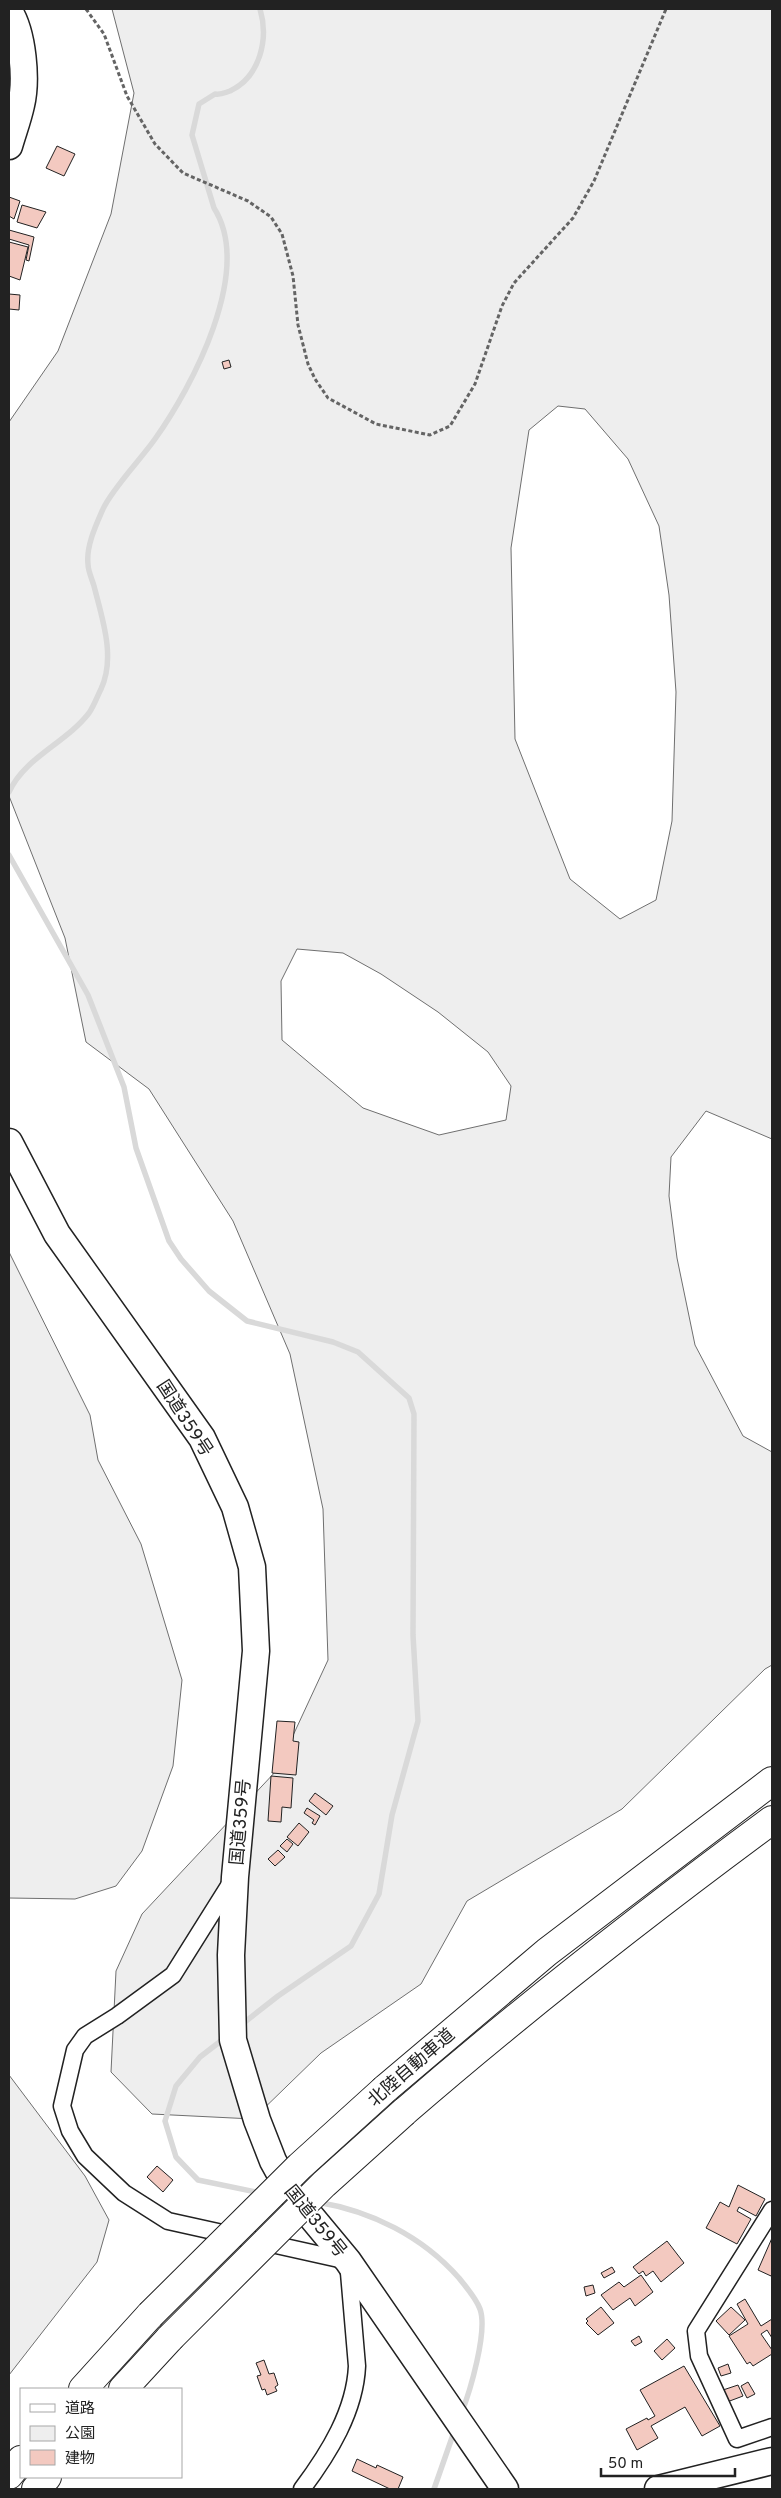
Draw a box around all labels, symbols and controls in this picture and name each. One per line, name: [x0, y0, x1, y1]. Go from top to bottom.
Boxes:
street label: 国道359号: [151, 1376, 217, 1461]
street label: 国道359号: [226, 1778, 257, 1866]
street label: 北陸自動車道: [364, 2024, 460, 2112]
street label: 国道359号: [279, 2181, 351, 2263]
legend: [20, 2388, 182, 2478]
text: 道路: [65, 2400, 95, 2419]
text: 公園: [65, 2425, 95, 2444]
scale bar: [601, 2446, 735, 2478]
text: 建物: [65, 2450, 95, 2469]
text: 50 m: [608, 2455, 643, 2474]

